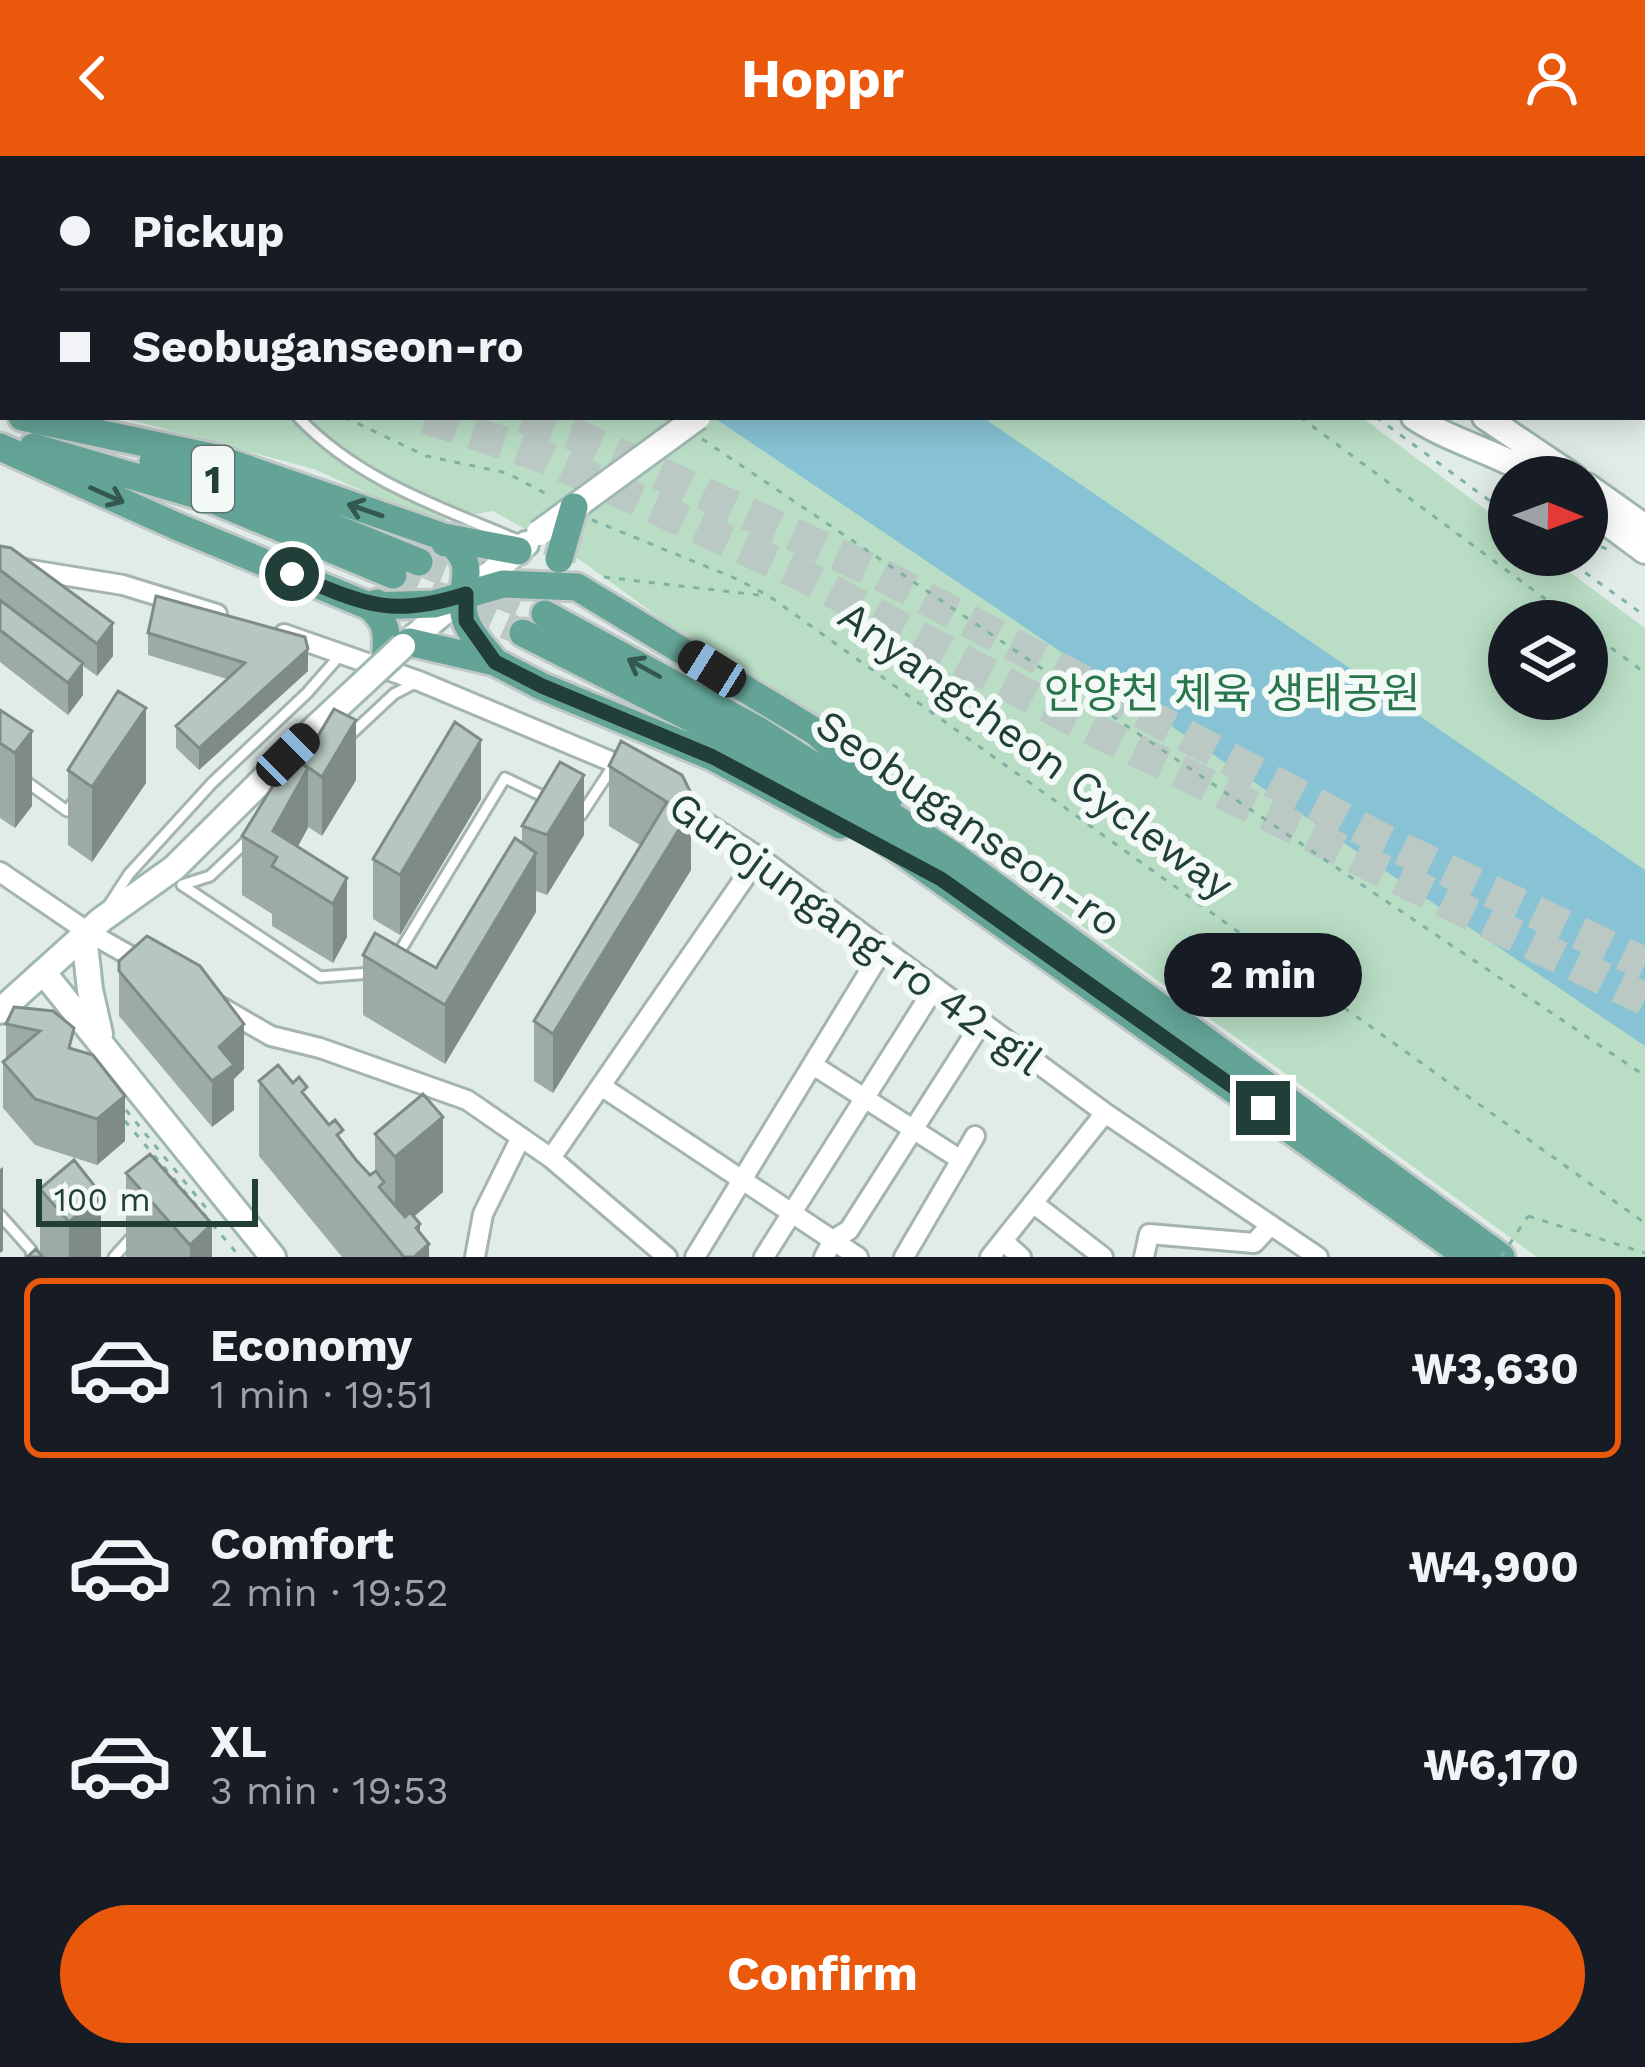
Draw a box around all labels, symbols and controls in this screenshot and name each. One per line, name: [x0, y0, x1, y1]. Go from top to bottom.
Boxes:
icon: back: [60, 45, 126, 111]
icon: person: [1519, 45, 1585, 111]
text: Hoppr: [741, 47, 904, 110]
text: Pickup: [132, 205, 284, 258]
text: Seobuganseon-ro: [132, 320, 524, 373]
road number: 1: [192, 446, 234, 512]
north arrow: [1488, 456, 1608, 576]
map controls: [1488, 456, 1608, 720]
one-way arrow: [88, 485, 124, 507]
one-way arrow: [347, 498, 384, 519]
route start: [265, 547, 319, 601]
street label: Anyangcheon Cycleway: [829, 591, 1243, 910]
button: layers: [1488, 600, 1608, 720]
car: [672, 635, 752, 703]
one-way arrow: [627, 656, 662, 679]
park label: 안양천 체육 생태공원: [1044, 669, 1420, 718]
street label: Seobuganseon-ro: [807, 699, 1131, 947]
car: [250, 717, 326, 793]
street label: Gurojungang-ro 42-gil: [660, 781, 1053, 1085]
callout: 2 min: [1164, 934, 1362, 1018]
text: 2 min: [1210, 952, 1316, 997]
route end: [1236, 1081, 1290, 1135]
scale bar: [36, 1173, 258, 1226]
text: 100 m: [54, 1180, 151, 1219]
icon: car: [66, 1314, 174, 1422]
text: Economy: [210, 1319, 412, 1372]
text: ₩3,630: [1411, 1342, 1579, 1395]
text: 1 min · 19:51: [210, 1372, 434, 1417]
icon: car: [66, 1512, 174, 1620]
text: Comfort: [210, 1517, 394, 1570]
text: ₩4,900: [1408, 1540, 1579, 1593]
text: 2 min · 19:52: [210, 1570, 449, 1615]
icon: car: [66, 1710, 174, 1818]
text: XL: [210, 1715, 267, 1768]
text: ₩6,170: [1423, 1738, 1579, 1791]
text: 3 min · 19:53: [210, 1768, 449, 1813]
button: Confirm: [60, 1905, 1585, 2043]

